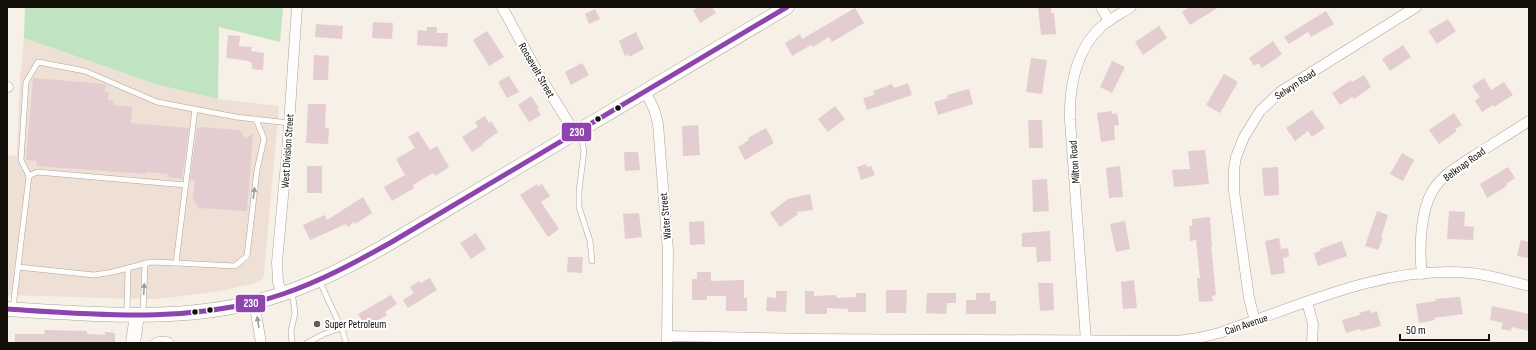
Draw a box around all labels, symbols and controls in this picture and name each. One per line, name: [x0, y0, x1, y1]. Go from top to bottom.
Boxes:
street label: Roosevelt Street: [516, 40, 558, 101]
street label: Selwyn Road: [1272, 66, 1319, 103]
unlabelled marker: [613, 103, 623, 113]
street label: West Division Street: [278, 113, 297, 189]
unlabelled marker: [593, 114, 603, 124]
line badge: 230: [561, 122, 592, 142]
text: 230: [570, 126, 585, 139]
street label: Milton Road: [1066, 140, 1082, 184]
street label: Belknap Road: [1441, 144, 1488, 184]
one-way arrow: [251, 187, 257, 199]
street label: Water Street: [657, 191, 674, 240]
one-way arrow: [141, 282, 147, 295]
line badge: 230: [235, 294, 266, 313]
text: 230: [244, 297, 259, 310]
unlabelled marker: [205, 305, 215, 315]
unlabelled marker: [190, 307, 200, 317]
street label: Cain Avenue: [1223, 311, 1269, 338]
one-way arrow: [255, 316, 261, 328]
scale bar: [1400, 316, 1489, 342]
place label: Super Petroleum: [325, 318, 386, 331]
marker: Super Petroleum: [312, 319, 322, 329]
text: 50 m: [1406, 323, 1426, 338]

